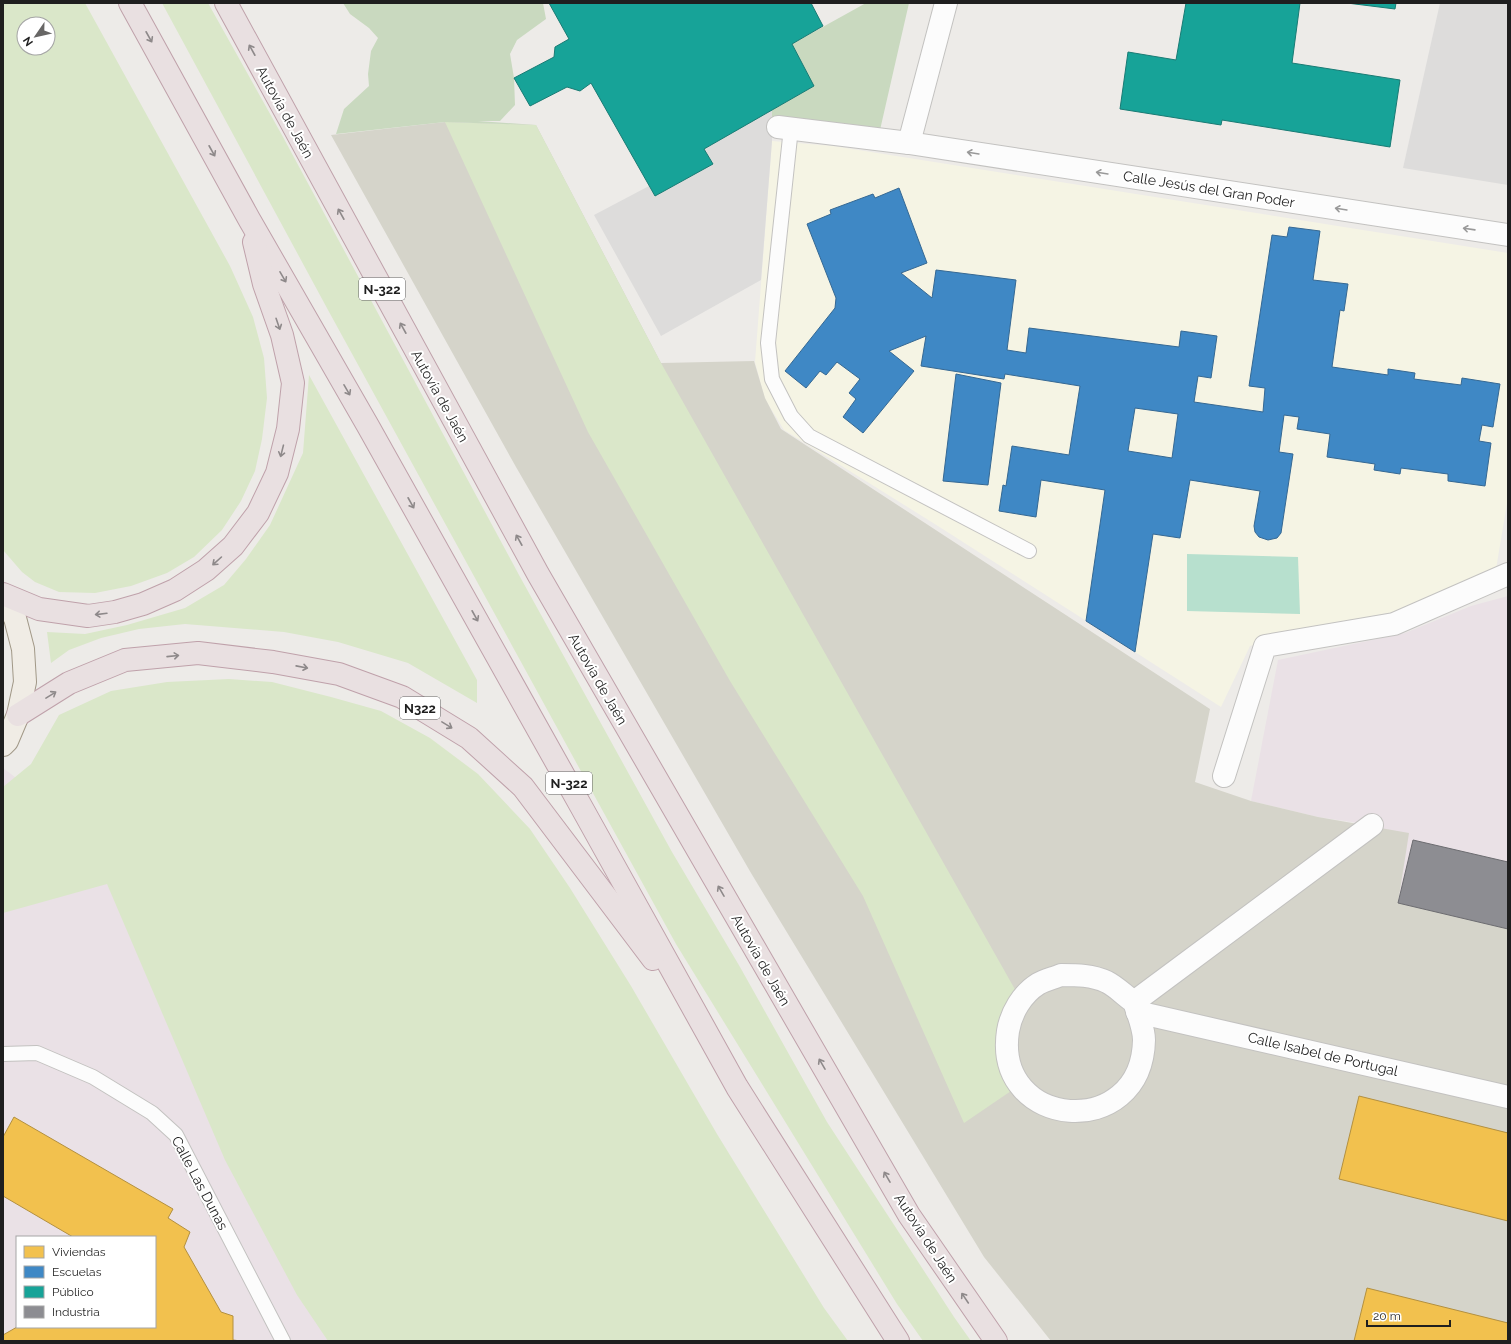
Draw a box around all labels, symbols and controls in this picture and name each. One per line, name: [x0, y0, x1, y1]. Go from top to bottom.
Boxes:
north arrow: [16, 16, 56, 56]
one-way arrow: [146, 31, 154, 43]
text: N: [20, 34, 36, 48]
one-way arrow: [247, 45, 255, 57]
street label: Autovía de Jaén: [253, 63, 317, 161]
one-way arrow: [208, 145, 216, 157]
one-way arrow: [967, 149, 980, 157]
street label: Calle Jesús del Gran Poder: [1122, 168, 1296, 210]
one-way arrow: [1096, 169, 1109, 177]
one-way arrow: [1335, 205, 1348, 213]
one-way arrow: [336, 208, 344, 220]
one-way arrow: [1463, 225, 1476, 233]
one-way arrow: [279, 271, 287, 283]
road number: N-322: [359, 278, 405, 300]
one-way arrow: [275, 318, 283, 330]
one-way arrow: [399, 322, 406, 334]
street label: Autovía de Jaén: [408, 347, 472, 445]
one-way arrow: [344, 384, 352, 396]
one-way arrow: [278, 444, 286, 457]
one-way arrow: [408, 497, 416, 509]
one-way arrow: [515, 534, 522, 546]
one-way arrow: [212, 556, 222, 565]
one-way arrow: [95, 610, 108, 618]
one-way arrow: [472, 610, 480, 622]
street label: Autovía de Jaén: [565, 631, 631, 727]
one-way arrow: [166, 652, 179, 659]
one-way arrow: [295, 664, 308, 672]
one-way arrow: [45, 690, 57, 698]
road number: N322: [400, 697, 440, 719]
one-way arrow: [441, 721, 453, 729]
road number: N-322: [546, 772, 592, 794]
one-way arrow: [717, 885, 725, 897]
street label: Autovía de Jaén: [728, 912, 794, 1008]
street label: Calle Isabel de Portugal: [1246, 1029, 1400, 1079]
one-way arrow: [817, 1059, 825, 1071]
street label: Calle Las Dunas: [169, 1133, 232, 1233]
one-way arrow: [882, 1171, 890, 1183]
street label: Autovía de Jaén: [891, 1191, 961, 1285]
legend: [16, 1236, 156, 1328]
text: Viviendas: [52, 1245, 106, 1259]
text: Escuelas: [52, 1265, 102, 1279]
text: Público: [52, 1285, 94, 1299]
one-way arrow: [961, 1292, 969, 1303]
scale bar: [1367, 1302, 1450, 1328]
text: Industria: [52, 1305, 100, 1319]
text: 20 m: [1373, 1309, 1401, 1323]

